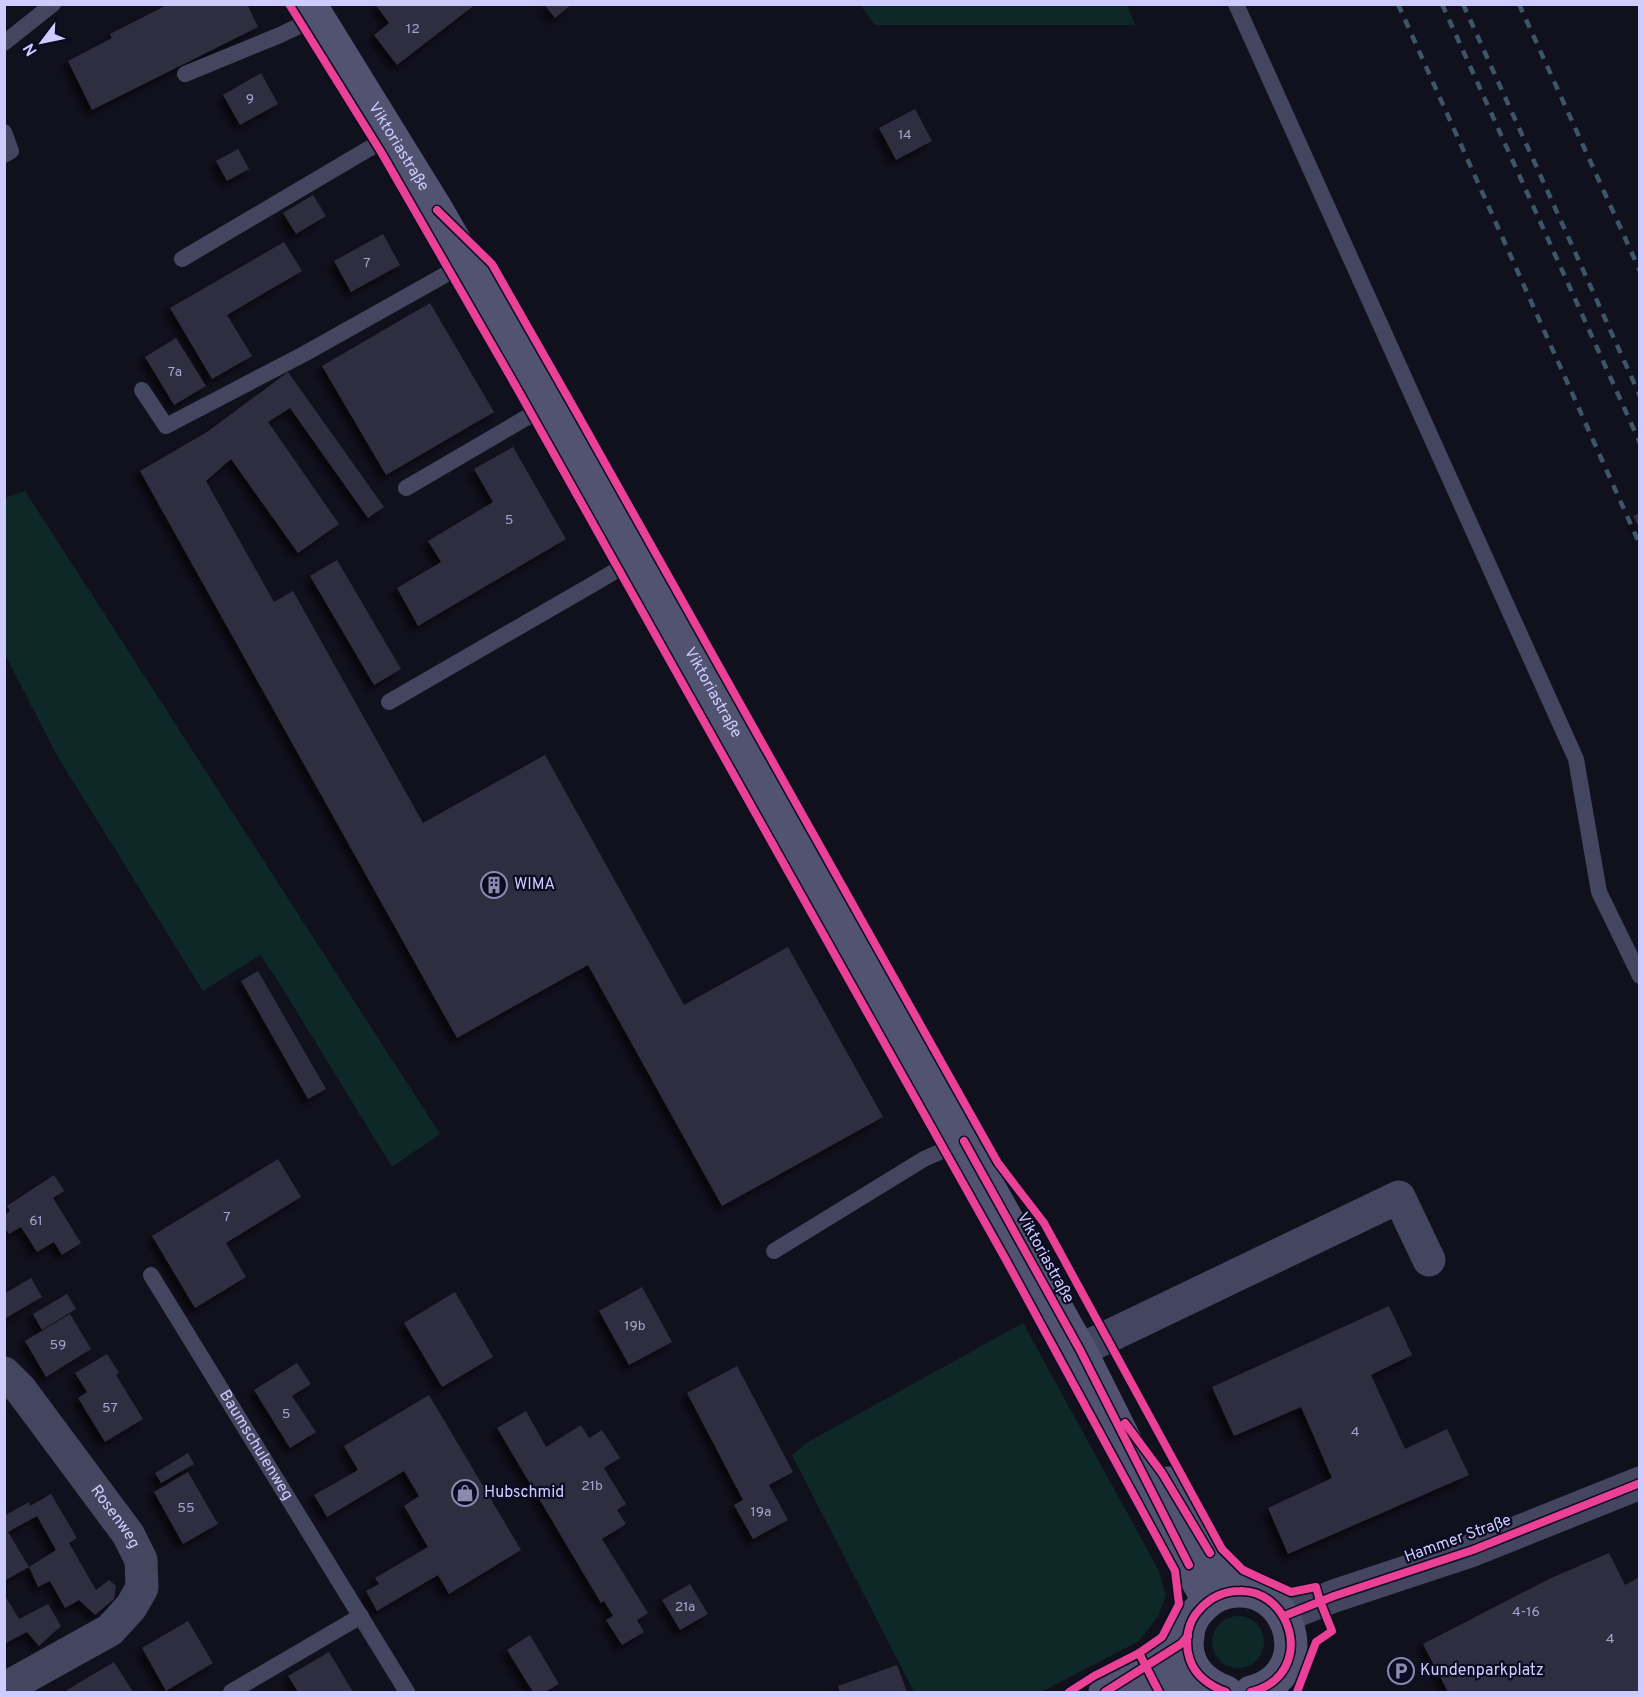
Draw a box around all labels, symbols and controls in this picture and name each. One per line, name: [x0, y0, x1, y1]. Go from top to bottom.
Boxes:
north arrow: [12, 12, 72, 72]
house number: 12: [406, 21, 420, 38]
text: N: [19, 39, 43, 59]
house number: 9: [246, 91, 254, 108]
street label: Viktoriastraße: [363, 99, 433, 195]
house number: 14: [898, 127, 912, 144]
house number: 7: [363, 255, 371, 272]
house number: 7a: [168, 364, 182, 381]
house number: 5: [505, 512, 513, 529]
street label: Viktoriastraße: [679, 644, 746, 742]
building icon: WIMA: [479, 870, 509, 900]
place label: WIMA: [514, 875, 555, 895]
house number: 7: [223, 1209, 231, 1226]
street label: Viktoriastraße: [1012, 1209, 1078, 1307]
house number: 61: [29, 1213, 43, 1230]
house number: 19b: [624, 1318, 646, 1335]
house number: 59: [50, 1337, 66, 1354]
street label: Baumschulenweg: [214, 1386, 297, 1504]
house number: 57: [102, 1400, 118, 1417]
house number: 5: [282, 1406, 290, 1423]
house number: 4: [1351, 1424, 1359, 1441]
shop icon: Hubschmid: [450, 1478, 480, 1508]
house number: 21b: [581, 1478, 603, 1495]
street label: Rosenweg: [85, 1481, 144, 1552]
place label: Hubschmid: [484, 1483, 564, 1503]
house number: 55: [177, 1500, 195, 1517]
house number: 19a: [751, 1504, 771, 1521]
street label: Hammer Straße: [1402, 1510, 1514, 1568]
house number: 21a: [675, 1599, 695, 1616]
house number: 4-16: [1512, 1604, 1540, 1621]
house number: 4: [1606, 1631, 1614, 1648]
parking icon: Kundenparkplatz: [1386, 1656, 1416, 1686]
place label: Kundenparkplatz: [1420, 1661, 1544, 1681]

